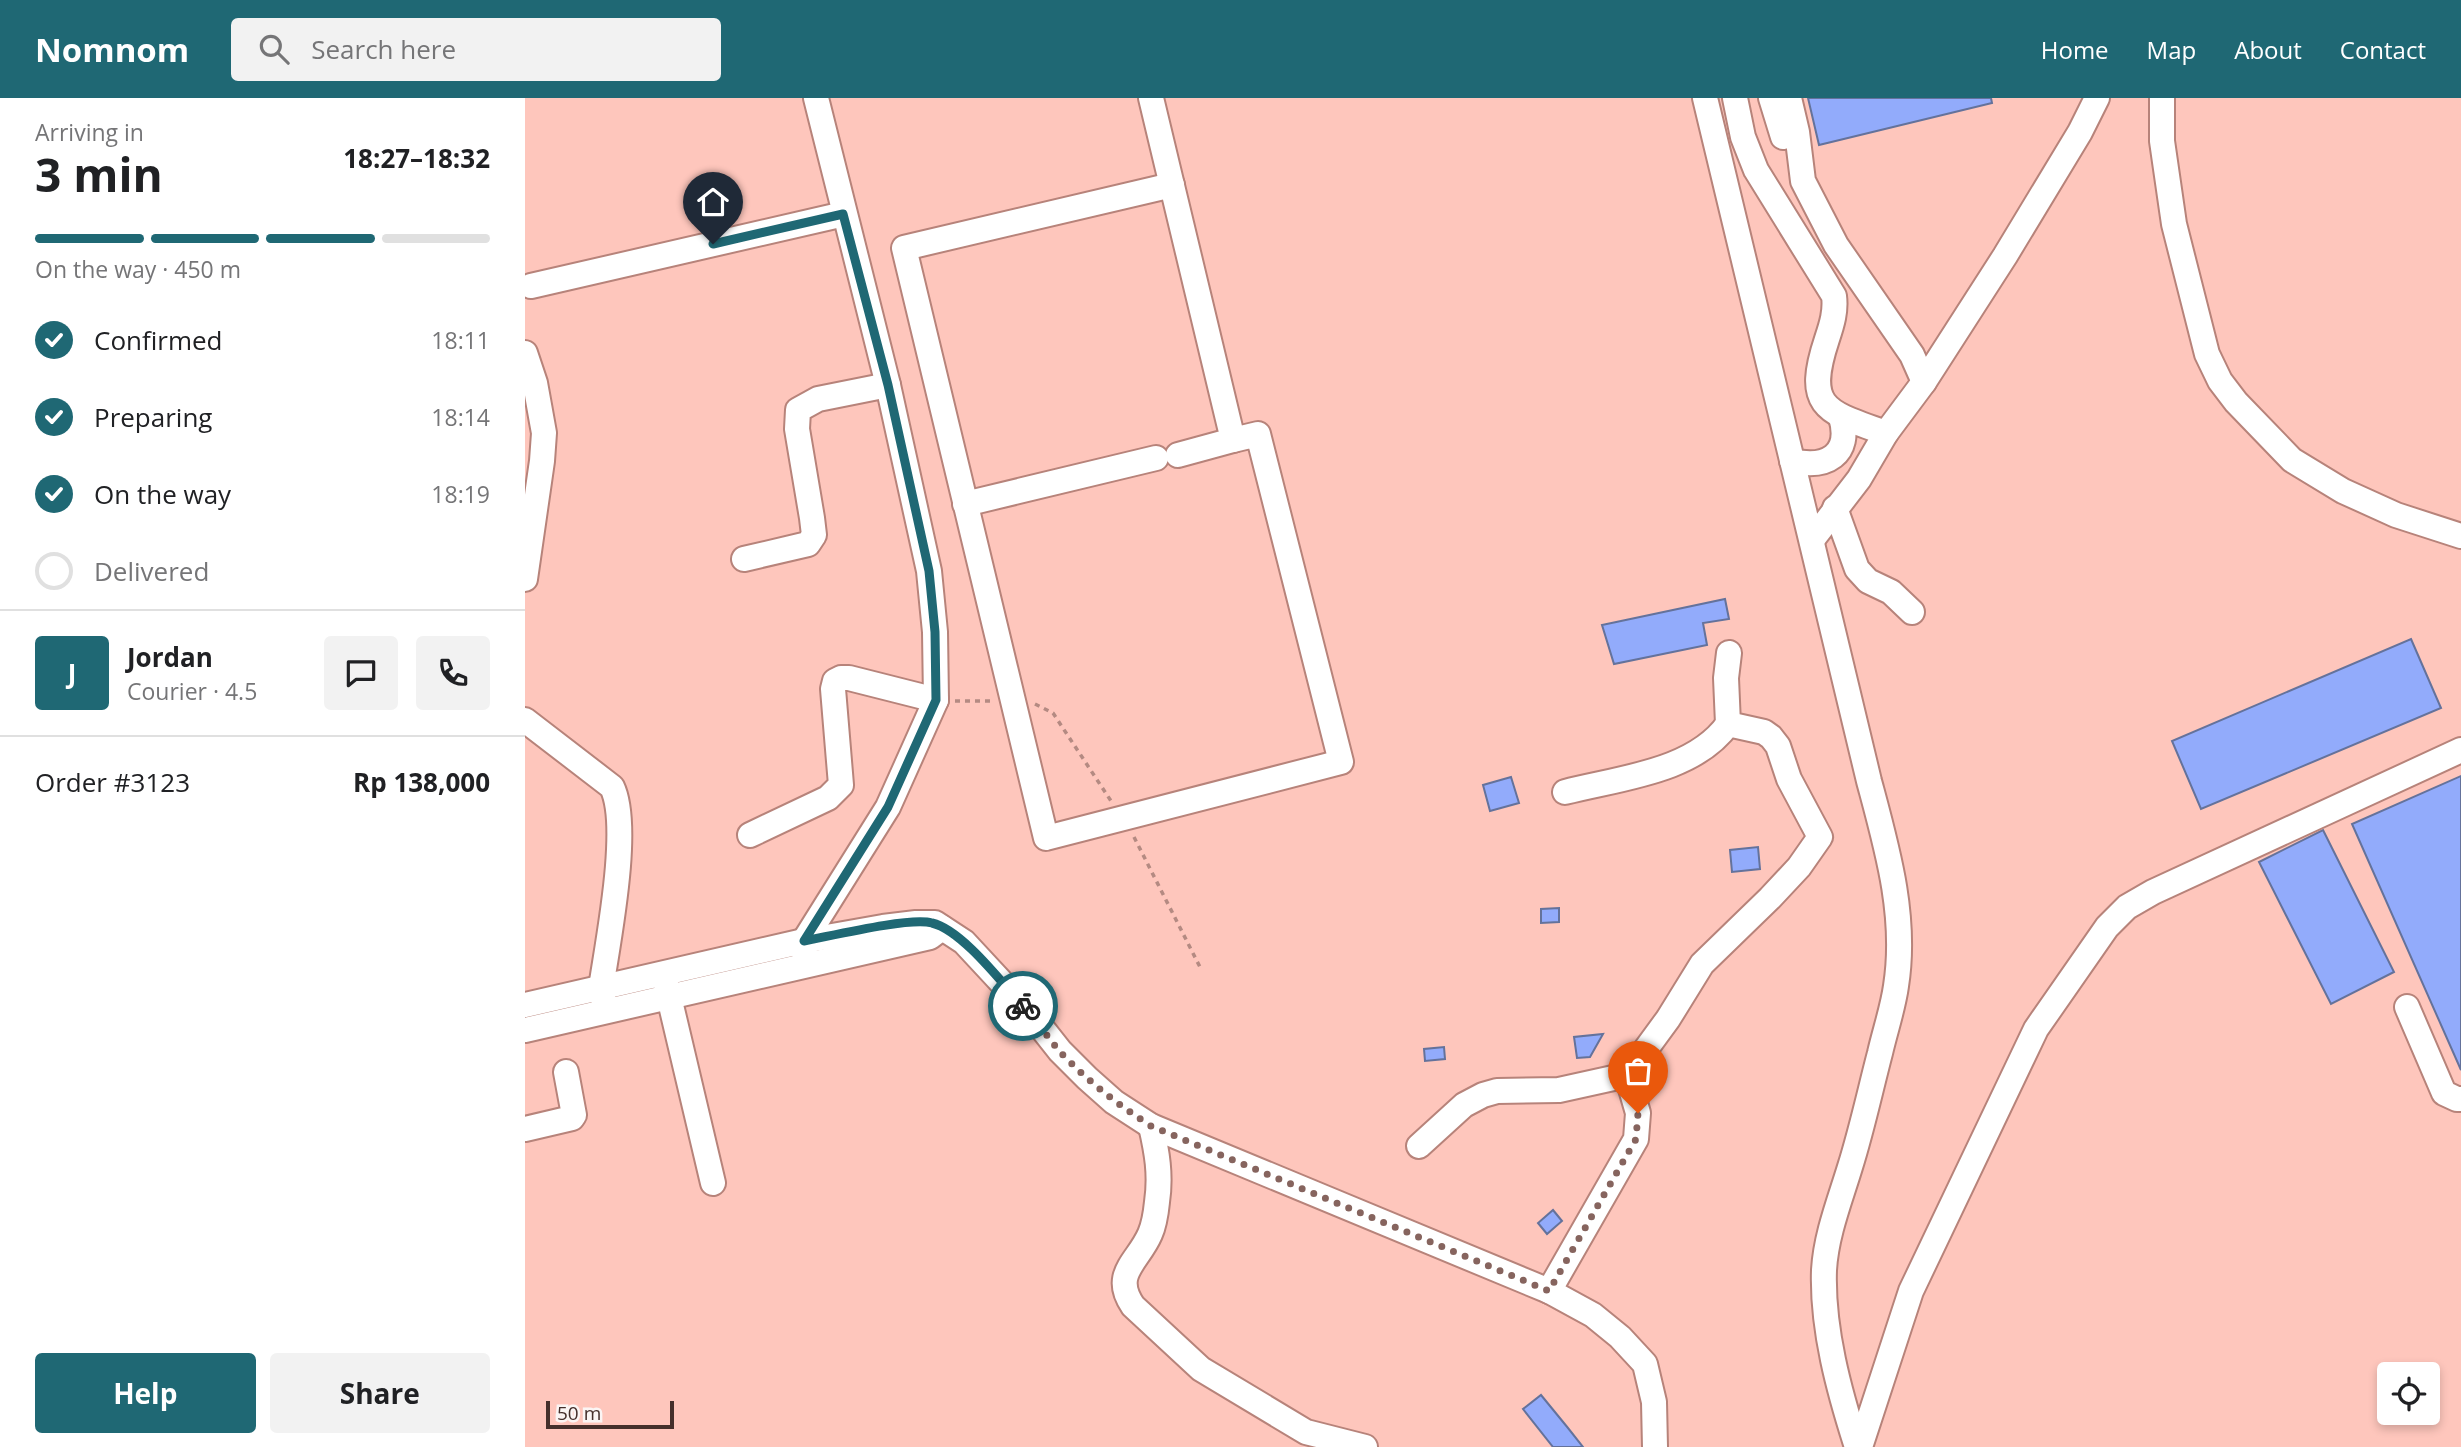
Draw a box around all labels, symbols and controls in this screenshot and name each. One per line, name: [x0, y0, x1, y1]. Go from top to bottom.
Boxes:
search box: [231, 18, 721, 81]
text: Nomnom: [35, 27, 189, 72]
icon: search: [255, 30, 293, 68]
text: Search here: [311, 31, 456, 67]
text: Home: [2041, 33, 2109, 66]
text: Map: [2147, 33, 2196, 66]
text: About: [2234, 33, 2302, 66]
text: Contact: [2340, 33, 2426, 66]
text: Arriving in: [35, 116, 144, 148]
text: 18:27–18:32: [343, 140, 490, 176]
text: 3 min: [35, 143, 163, 205]
pin: [683, 172, 743, 244]
icon: home: [694, 183, 732, 221]
text: On the way · 450 m: [35, 253, 241, 285]
icon: check: [35, 321, 73, 359]
text: Confirmed: [94, 322, 222, 358]
text: 18:11: [431, 324, 490, 356]
icon: check: [35, 398, 73, 436]
text: Preparing: [94, 399, 212, 435]
text: 18:14: [431, 401, 490, 433]
icon: check: [35, 475, 73, 513]
text: On the way: [94, 476, 231, 512]
text: 18:19: [431, 478, 490, 510]
text: Delivered: [94, 553, 209, 589]
button: chat: [324, 636, 398, 710]
button: phone: [416, 636, 490, 710]
text: Jordan: [127, 639, 213, 675]
text: J: [68, 655, 76, 691]
text: Courier · 4.5: [127, 675, 257, 707]
text: Order #3123: [35, 764, 190, 800]
text: Rp 138,000: [353, 764, 490, 800]
courier: [988, 971, 1058, 1041]
icon: bike: [1004, 987, 1042, 1025]
pin: [1608, 1041, 1668, 1113]
icon: bag: [1619, 1052, 1657, 1090]
button: Help: [35, 1353, 256, 1433]
button: Share: [270, 1353, 490, 1433]
map controls: [2377, 1362, 2440, 1425]
button: locate: [2377, 1362, 2440, 1425]
scale bar: [546, 1398, 674, 1430]
text: 50 m: [557, 1400, 601, 1426]

